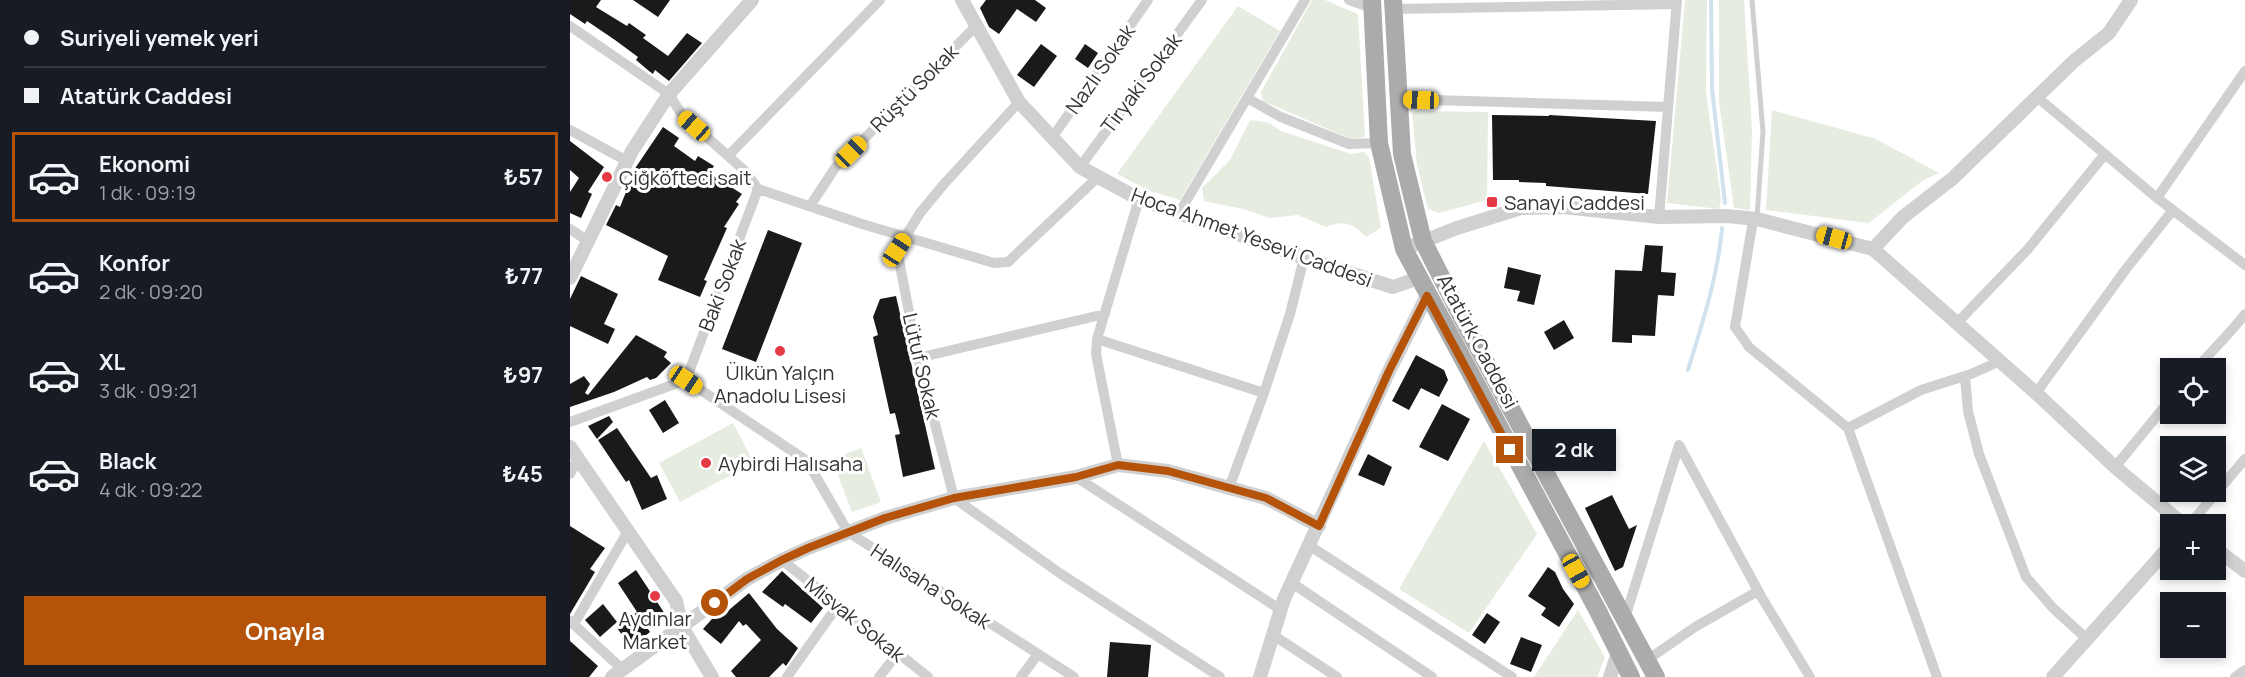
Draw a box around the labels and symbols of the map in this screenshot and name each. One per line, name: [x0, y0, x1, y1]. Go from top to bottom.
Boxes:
street label: Nazlı Sokak: [1059, 18, 1141, 119]
street label: Tiryaki Sokak: [1095, 27, 1188, 138]
street label: Rüştü Sokak: [864, 37, 965, 138]
car: [1403, 90, 1439, 110]
car: [675, 107, 713, 145]
car: [832, 133, 870, 171]
place label: Çiğköfteci sait: [619, 164, 752, 191]
marker: Çiğköfteci sait: [600, 170, 614, 184]
street label: Hoca Ahmet Yesevi Caddesi: [1128, 181, 1376, 293]
place label: Sanayi Caddesi: [1504, 189, 1645, 216]
marker: Sanayi Caddesi: [1485, 195, 1499, 209]
car: [1814, 225, 1854, 251]
car: [880, 230, 914, 270]
street label: Baki Sokak: [692, 234, 752, 335]
street label: Atatürk Caddesi: [1431, 269, 1525, 413]
street label: Lütuf Sokak: [897, 310, 948, 423]
marker: Ülkün Yalçın Anadolu Lisesi: [773, 344, 787, 358]
place label: Ülkün Yalçın Anadolu Lisesi: [714, 359, 846, 409]
car: [666, 362, 706, 398]
callout: 2 dk: [1531, 429, 1615, 471]
route end: [1496, 436, 1523, 463]
place label: Aybirdi Halısaha: [718, 450, 863, 477]
marker: Aybirdi Halısaha: [699, 456, 713, 470]
street label: Halısaha Sokak: [866, 537, 997, 635]
car: [1559, 551, 1593, 591]
street label: Misvak Sokak: [799, 570, 911, 668]
marker: Aydınlar Market: [648, 589, 662, 603]
route start: [701, 589, 728, 616]
place label: Aydınlar Market: [618, 605, 692, 655]

